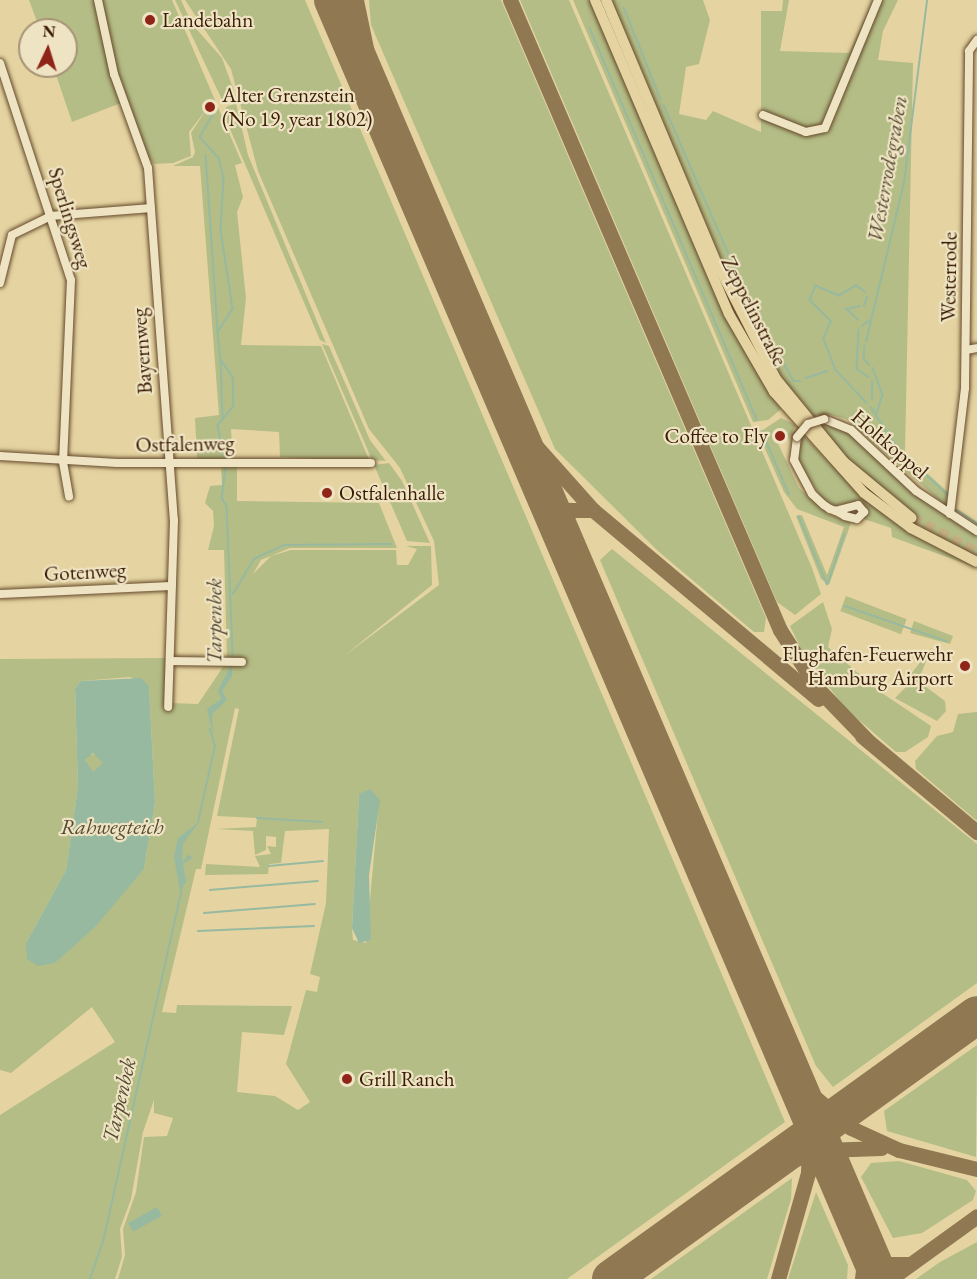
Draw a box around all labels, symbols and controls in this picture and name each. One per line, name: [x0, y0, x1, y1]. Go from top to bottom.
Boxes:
place label: Landebahn: [162, 7, 253, 33]
marker: Landebahn: [143, 13, 157, 27]
north arrow: [18, 18, 78, 78]
text: N: [42, 21, 56, 42]
place label: Alter Grenzstein (No 19, year 1802): [222, 82, 372, 132]
water label: Westerrodegraben: [861, 94, 913, 244]
marker: Alter Grenzstein (No 19, year 1802): [203, 100, 217, 114]
street label: Sperlingsweg: [43, 164, 97, 272]
street label: Westerrode: [936, 232, 962, 322]
street label: Zeppelinstraße: [716, 252, 792, 370]
street label: Bayernweg: [126, 307, 158, 395]
street label: Holtkoppel: [846, 404, 934, 484]
place label: Coffee to Fly: [665, 423, 768, 449]
marker: Coffee to Fly: [773, 429, 787, 443]
street label: Ostfalenweg: [135, 431, 235, 457]
place label: Ostfalenhalle: [339, 480, 445, 506]
marker: Ostfalenhalle: [320, 486, 334, 500]
street label: Gotenweg: [43, 557, 127, 587]
water label: Tarpenbek: [201, 578, 227, 664]
place label: Flughafen-Feuerwehr Hamburg Airport: [782, 641, 953, 691]
marker: Flughafen-Feuerwehr Hamburg Airport: [958, 659, 972, 673]
water label: Rahwegteich: [60, 814, 164, 840]
water label: Tarpenbek: [96, 1055, 142, 1145]
place label: Grill Ranch: [359, 1066, 455, 1092]
marker: Grill Ranch: [340, 1072, 354, 1086]

